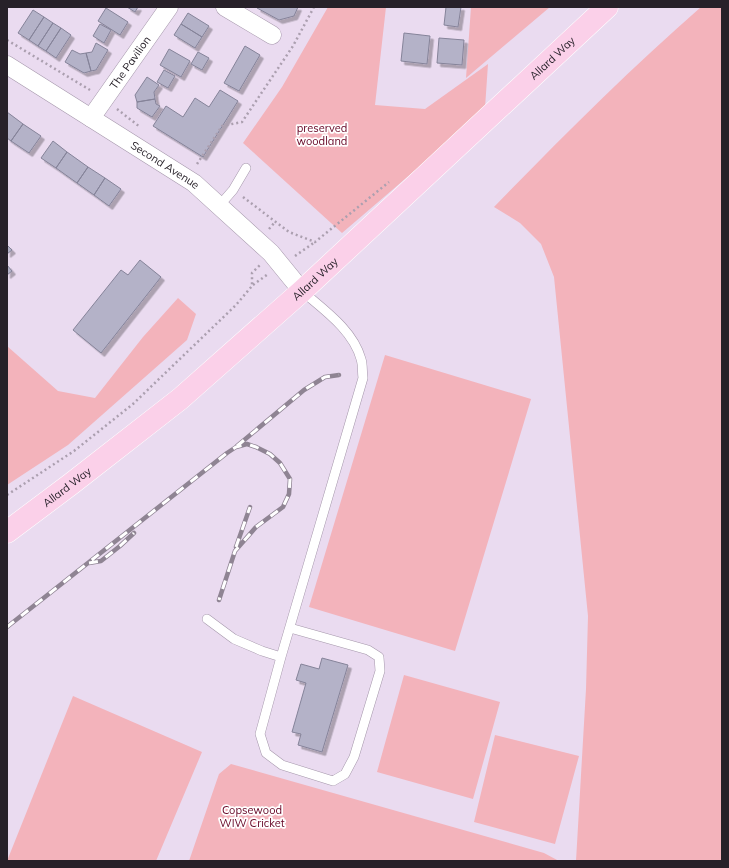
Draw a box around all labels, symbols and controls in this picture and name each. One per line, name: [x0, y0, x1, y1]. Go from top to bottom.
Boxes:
street label: The Pavilion: [107, 33, 154, 92]
street label: Allard Way: [526, 33, 578, 83]
park label: preserved woodland: [297, 121, 347, 148]
street label: Second Avenue: [128, 138, 203, 192]
street label: Allard Way: [289, 254, 341, 303]
street label: Allard Way: [40, 464, 94, 510]
park label: Copsewood WIW Cricket: [219, 803, 285, 830]

